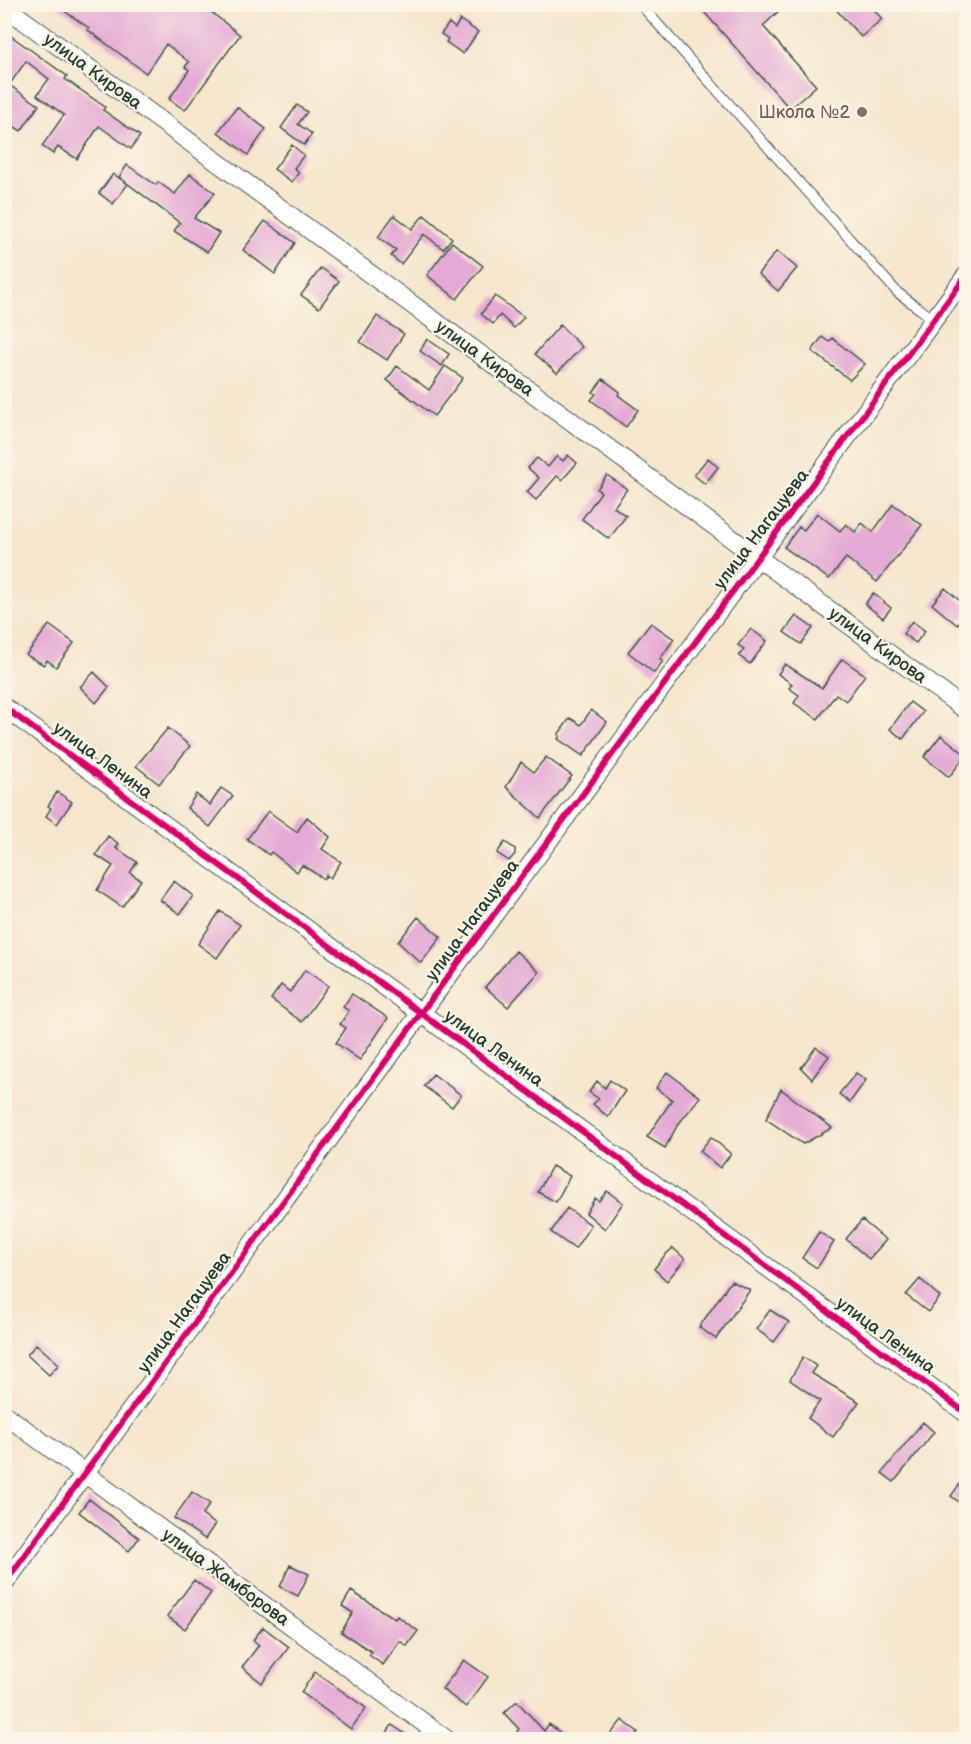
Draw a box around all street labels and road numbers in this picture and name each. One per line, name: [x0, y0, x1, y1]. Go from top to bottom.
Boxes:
street label: улица Кирова: [40, 29, 146, 114]
street label: улица Кирова: [432, 316, 538, 401]
street label: улица Нагацуева: [709, 465, 814, 593]
street label: улица Кирова: [825, 603, 931, 688]
street label: улица Ленина: [49, 717, 157, 804]
street label: улица Нагацуева: [421, 855, 524, 985]
street label: улица Ленина: [440, 1005, 548, 1092]
street label: улица Нагацуева: [133, 1247, 236, 1377]
street label: улица Ленина: [832, 1292, 940, 1379]
street label: улица Жамборова: [158, 1524, 294, 1631]

